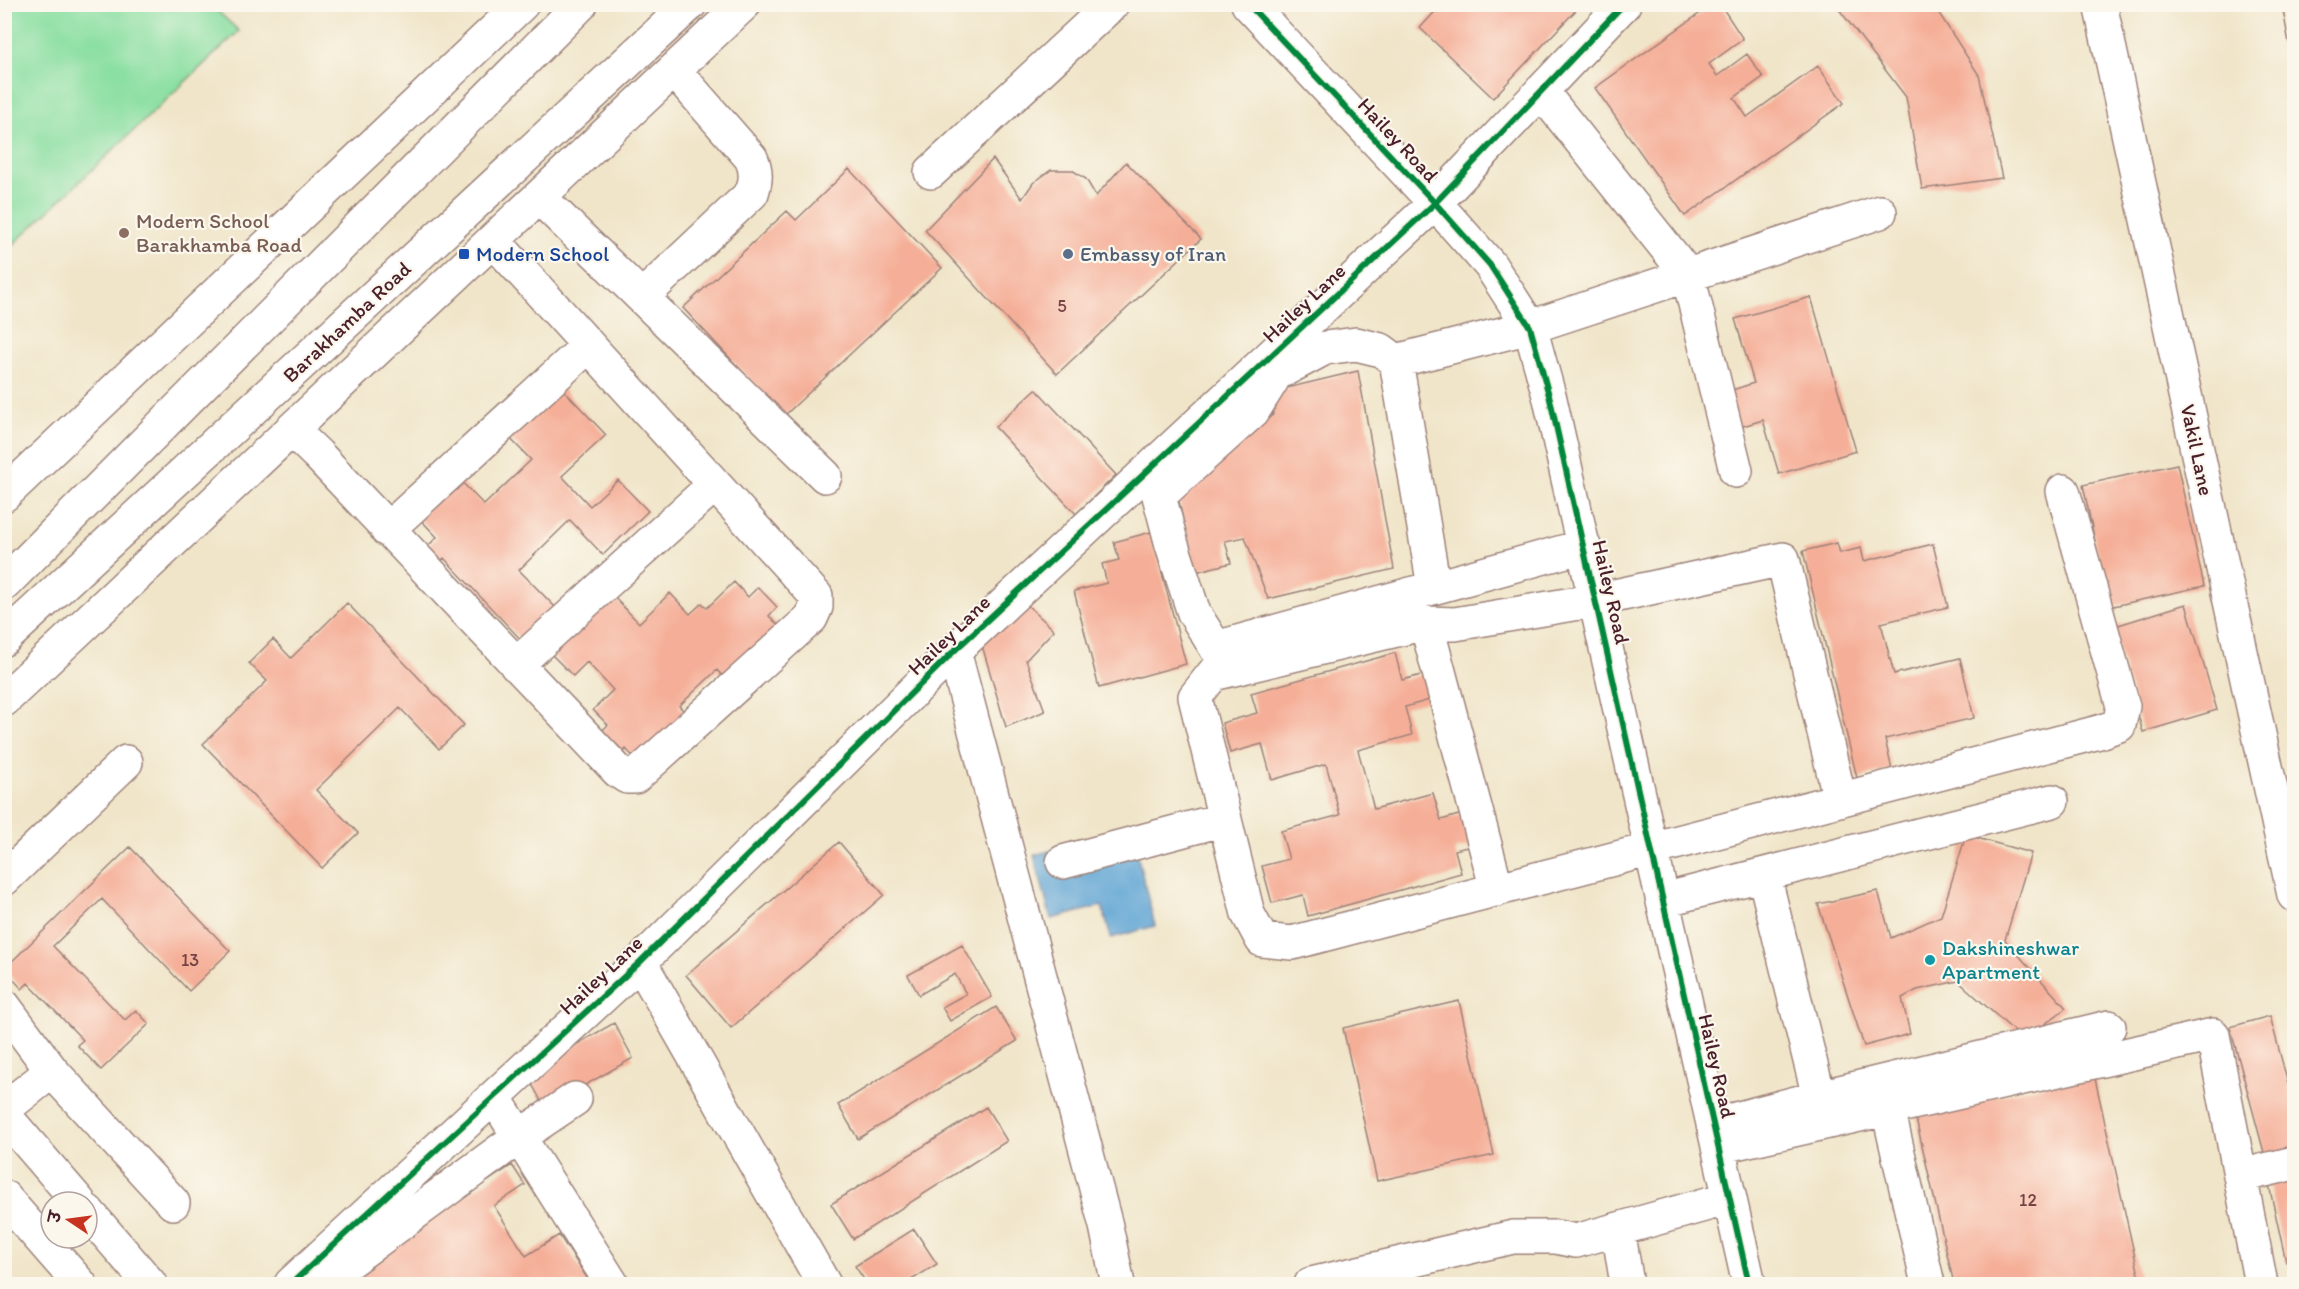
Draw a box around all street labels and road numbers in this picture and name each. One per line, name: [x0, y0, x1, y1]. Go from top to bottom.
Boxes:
street label: Hailey Road: [1353, 92, 1444, 188]
street label: Barakhamba Road: [277, 256, 416, 387]
street label: Hailey Lane: [1257, 258, 1351, 348]
street label: Vakil Lane: [2176, 402, 2219, 498]
street label: Hailey Road: [1587, 537, 1636, 647]
street label: Hailey Lane: [902, 589, 995, 680]
street label: Hailey Lane: [554, 930, 648, 1020]
street label: Hailey Road: [1693, 1011, 1742, 1121]

